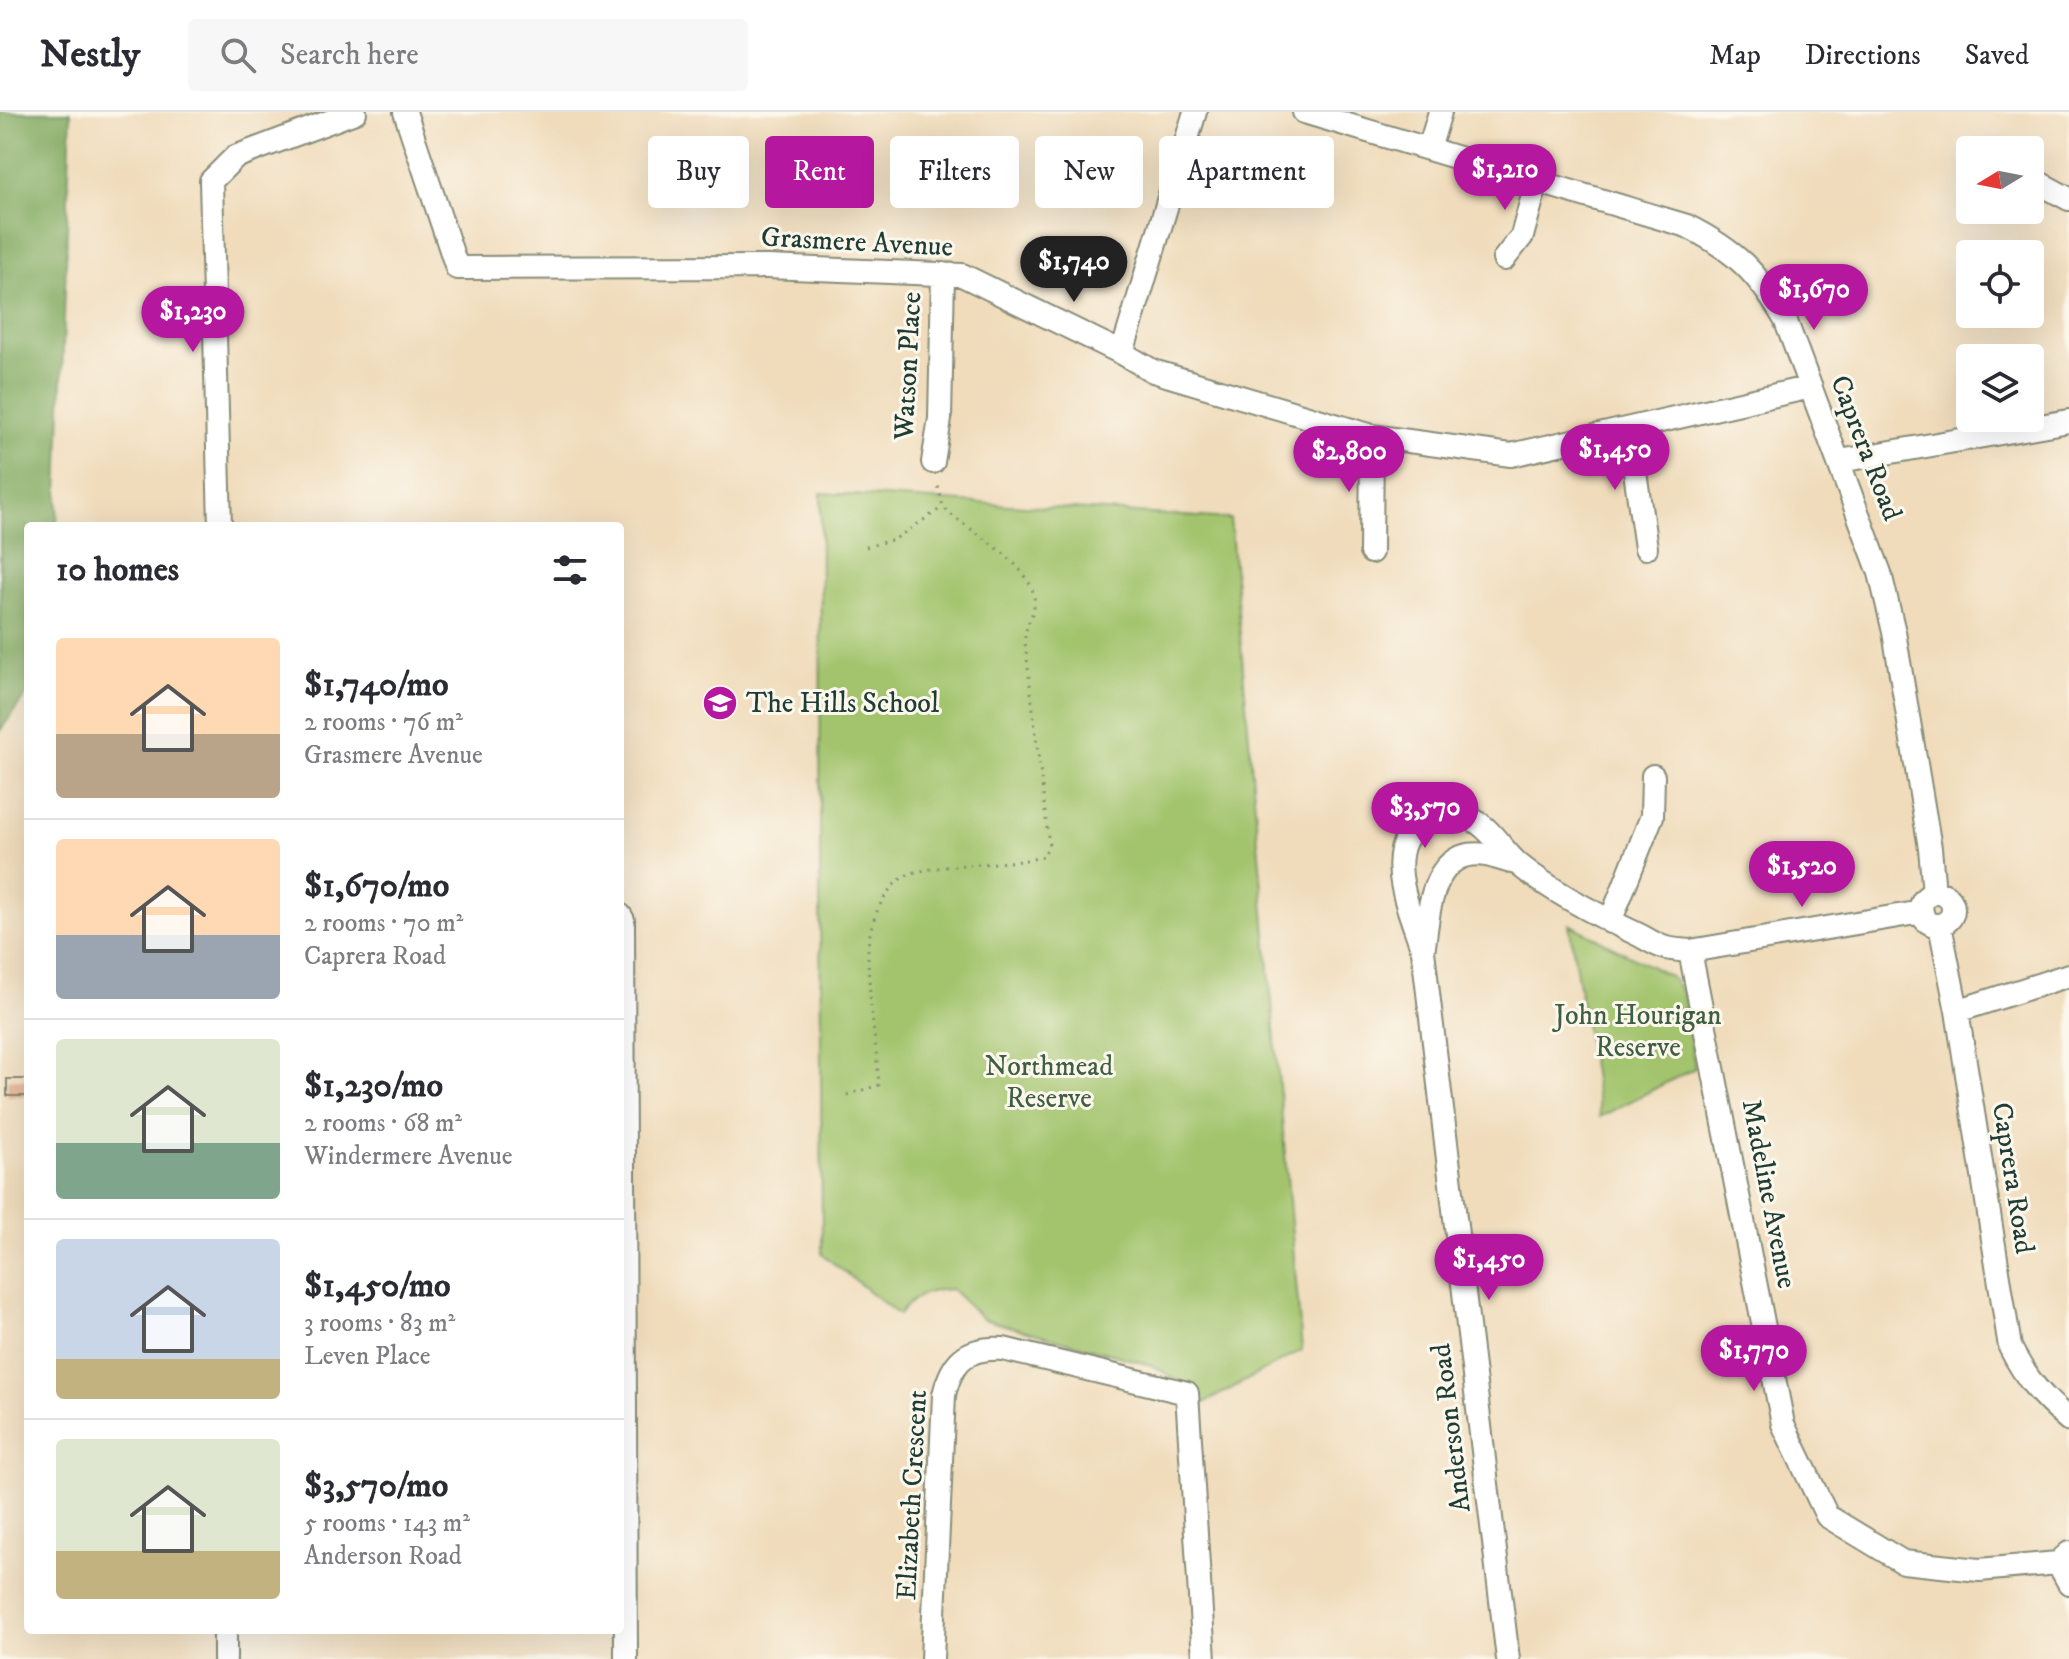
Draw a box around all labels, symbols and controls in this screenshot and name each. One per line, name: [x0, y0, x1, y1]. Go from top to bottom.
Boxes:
search box: [188, 19, 748, 91]
text: Nestly: [40, 31, 140, 79]
icon: search: [216, 33, 260, 77]
text: Search here: [280, 37, 419, 74]
text: Map: [1709, 38, 1761, 73]
text: Directions: [1805, 38, 1921, 73]
text: Saved: [1965, 38, 2029, 73]
chip: Buy: [648, 136, 749, 208]
chip: Rent: [765, 136, 874, 208]
chip: Filters: [890, 136, 1019, 208]
chip: New: [1035, 136, 1143, 208]
chip: Apartment: [1159, 136, 1334, 208]
north arrow: [1956, 136, 2044, 224]
map controls: [1956, 136, 2044, 432]
pin: $1,210: [1440, 144, 1570, 212]
text: $1,210: [1472, 153, 1538, 186]
street label: Grasmere Avenue: [760, 219, 954, 265]
pin: $1,740: [1009, 236, 1139, 304]
button: locate: [1956, 240, 2044, 328]
text: $1,740: [1038, 245, 1110, 278]
pin: $1,670: [1749, 264, 1879, 332]
text: $1,670: [1778, 273, 1850, 306]
pin: $1,230: [128, 286, 258, 354]
street label: Watson Place: [887, 291, 929, 442]
text: $1,230: [159, 295, 227, 328]
button: layers: [1956, 344, 2044, 432]
street label: Caprera Road: [1822, 370, 1910, 526]
pin: $1,450: [1550, 424, 1680, 492]
pin: $2,800: [1284, 426, 1414, 494]
text: $1,450: [1579, 433, 1651, 466]
text: $2,800: [1311, 435, 1387, 468]
icon: filters: [548, 548, 592, 592]
text: 10 homes: [56, 549, 179, 591]
text: $1,740/mo: [304, 664, 448, 706]
icon: home: [120, 670, 216, 766]
school or university icon: The Hills School: [701, 684, 739, 722]
place label: The Hills School: [746, 686, 940, 721]
text: 2 rooms · 76 m²: [304, 706, 463, 739]
text: Grasmere Avenue: [304, 739, 483, 772]
pin: $3,570: [1360, 782, 1490, 850]
text: $3,570: [1389, 791, 1461, 824]
pin: $1,520: [1737, 841, 1867, 909]
text: $1,520: [1767, 850, 1837, 883]
text: $1,670/mo: [304, 865, 449, 907]
icon: home: [120, 871, 216, 967]
text: 2 rooms · 70 m²: [304, 907, 463, 940]
text: Caprera Road: [304, 940, 446, 973]
park label: John Hourigan Reserve: [1551, 998, 1722, 1065]
park label: Northmead Reserve: [985, 1049, 1113, 1116]
text: $1,230/mo: [304, 1065, 443, 1107]
icon: home: [120, 1071, 216, 1167]
street label: Madeline Avenue: [1734, 1097, 1804, 1291]
street label: Caprera Road: [1984, 1100, 2042, 1256]
text: 2 rooms · 68 m²: [304, 1107, 462, 1140]
text: Windermere Avenue: [304, 1140, 513, 1173]
pin: $1,450: [1424, 1234, 1554, 1302]
text: $1,450: [1453, 1243, 1525, 1276]
text: $1,450/mo: [304, 1265, 451, 1307]
icon: home: [120, 1271, 216, 1367]
text: 3 rooms · 83 m²: [304, 1307, 455, 1340]
pin: $1,770: [1689, 1325, 1819, 1393]
text: $1,770: [1719, 1334, 1789, 1367]
text: Leven Place: [304, 1340, 431, 1373]
street label: Anderson Road: [1423, 1342, 1479, 1514]
street label: Elizabeth Crescent: [889, 1389, 935, 1601]
text: $3,570/mo: [304, 1465, 448, 1507]
icon: home: [120, 1471, 216, 1567]
text: 5 rooms · 143 m²: [304, 1507, 470, 1540]
text: Anderson Road: [304, 1540, 462, 1573]

